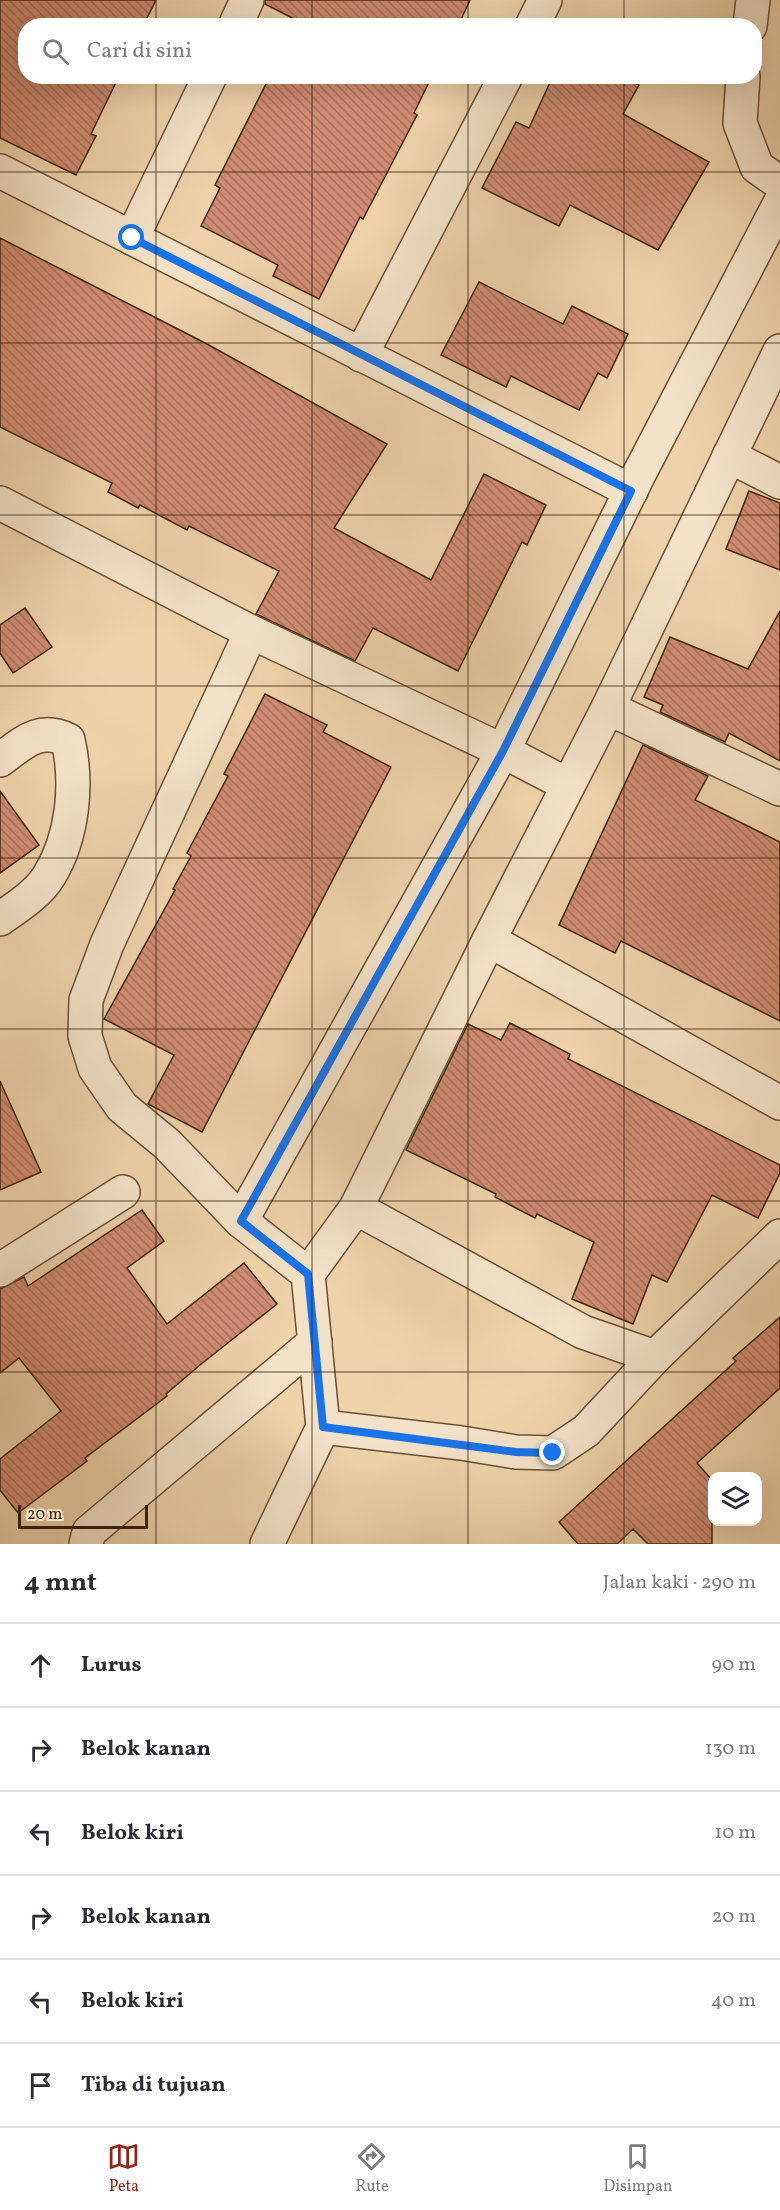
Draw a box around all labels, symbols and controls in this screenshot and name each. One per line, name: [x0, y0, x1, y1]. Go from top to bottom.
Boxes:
search box: [18, 18, 762, 84]
icon: search: [39, 35, 72, 68]
text: Cari di sini: [87, 36, 192, 67]
route start: [118, 224, 144, 250]
route end: [539, 1439, 565, 1465]
map controls: [708, 1472, 762, 1526]
button: layers: [708, 1472, 762, 1526]
scale bar: [18, 1502, 148, 1530]
text: 20 m: [27, 1504, 62, 1526]
text: 4 mnt: [24, 1565, 97, 1601]
text: Jalan kaki · 290 m: [603, 1569, 756, 1597]
icon: ahead: [24, 1649, 57, 1682]
text: Lurus: [81, 1650, 142, 1681]
text: 90 m: [712, 1651, 756, 1679]
icon: right: [24, 1733, 57, 1766]
text: Belok kanan: [81, 1734, 211, 1765]
text: 130 m: [705, 1735, 756, 1763]
icon: left: [24, 1817, 57, 1850]
text: Belok kiri: [81, 1818, 184, 1849]
text: 10 m: [715, 1819, 756, 1847]
icon: right: [24, 1901, 57, 1934]
text: Belok kanan: [81, 1902, 211, 1933]
text: 20 m: [712, 1903, 756, 1931]
icon: left: [24, 1985, 57, 2018]
text: Belok kiri: [81, 1986, 184, 2017]
text: 40 m: [711, 1987, 756, 2015]
icon: arrive: [24, 2069, 57, 2102]
text: Tiba di tujuan: [81, 2070, 226, 2101]
tab: Peta: [107, 2140, 140, 2198]
tab: Rute: [355, 2140, 388, 2198]
tab: Disimpan: [603, 2140, 672, 2198]

